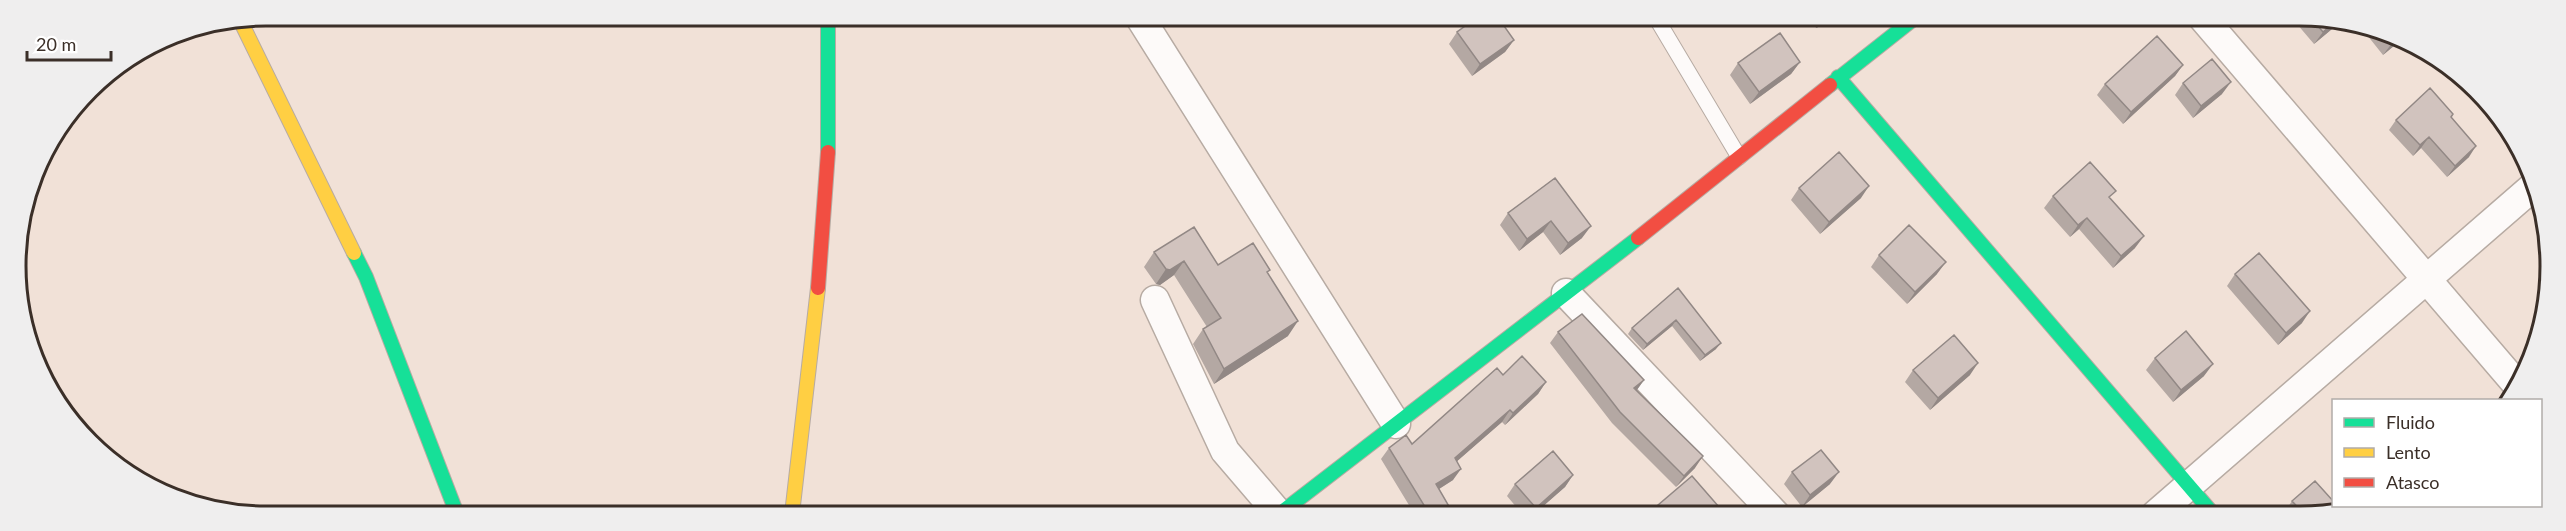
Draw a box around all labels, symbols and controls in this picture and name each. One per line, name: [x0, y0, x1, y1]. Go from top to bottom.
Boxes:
scale bar: [27, 24, 111, 62]
text: 20 m: [36, 33, 76, 55]
legend: [2332, 399, 2542, 507]
text: Fluido: [2386, 411, 2435, 433]
text: Lento: [2386, 441, 2431, 463]
text: Atasco: [2386, 471, 2439, 493]

